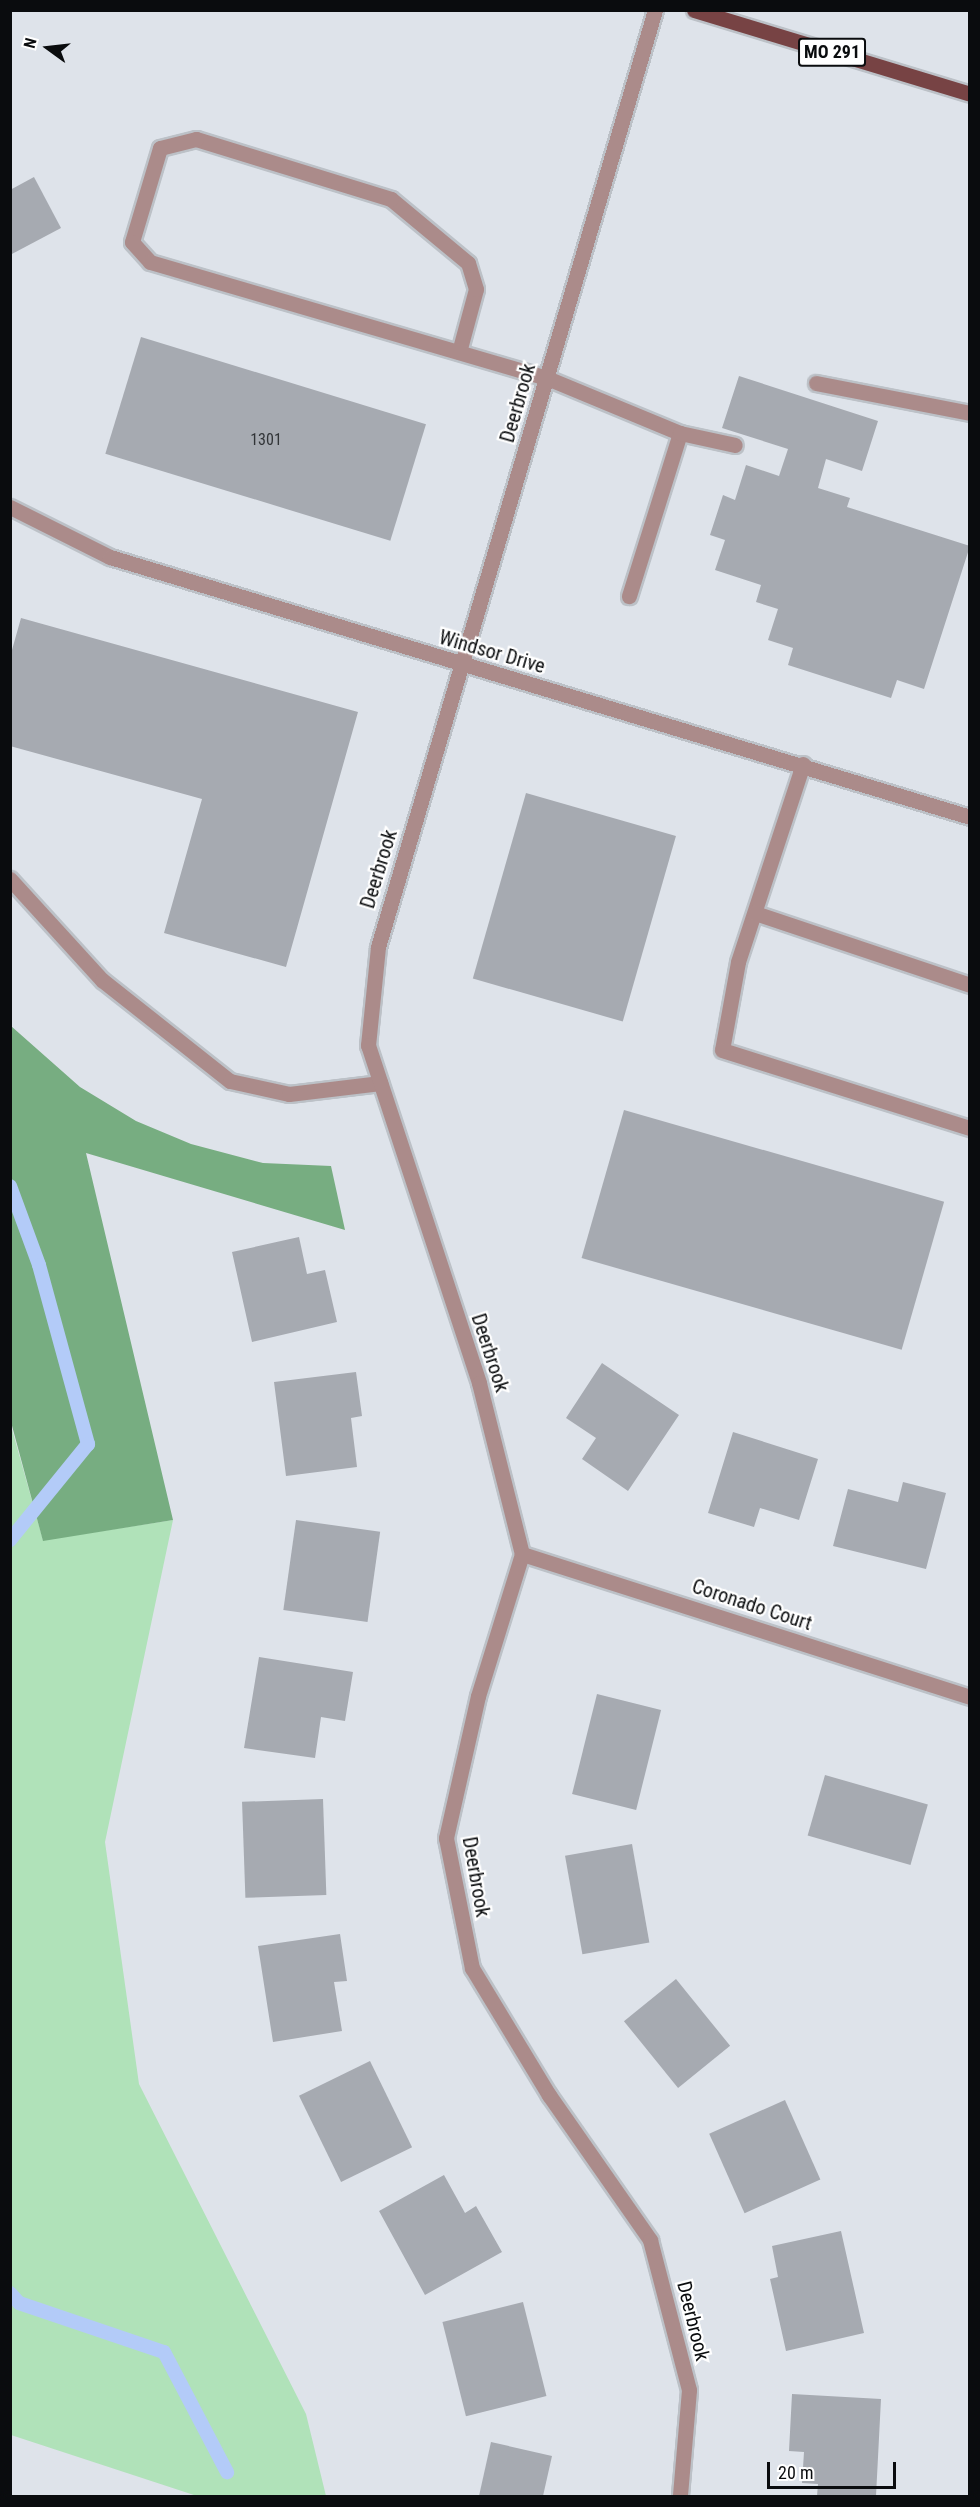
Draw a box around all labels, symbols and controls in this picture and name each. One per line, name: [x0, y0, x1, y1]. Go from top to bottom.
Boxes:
north arrow: [18, 18, 78, 78]
text: N: [20, 36, 41, 50]
road number: MO 291: [798, 37, 866, 67]
street label: Deerbrook: [495, 361, 541, 445]
house number: 1301: [250, 430, 282, 450]
street label: Windsor Drive: [436, 625, 548, 679]
street label: Deerbrook: [356, 827, 402, 911]
street label: Deerbrook: [466, 1311, 514, 1395]
street label: Coronado Court: [689, 1574, 815, 1636]
street label: Deerbrook: [457, 1835, 495, 1919]
street label: Deerbrook: [672, 2279, 714, 2363]
scale bar: [770, 2450, 899, 2488]
text: 20 m: [778, 2462, 813, 2483]

